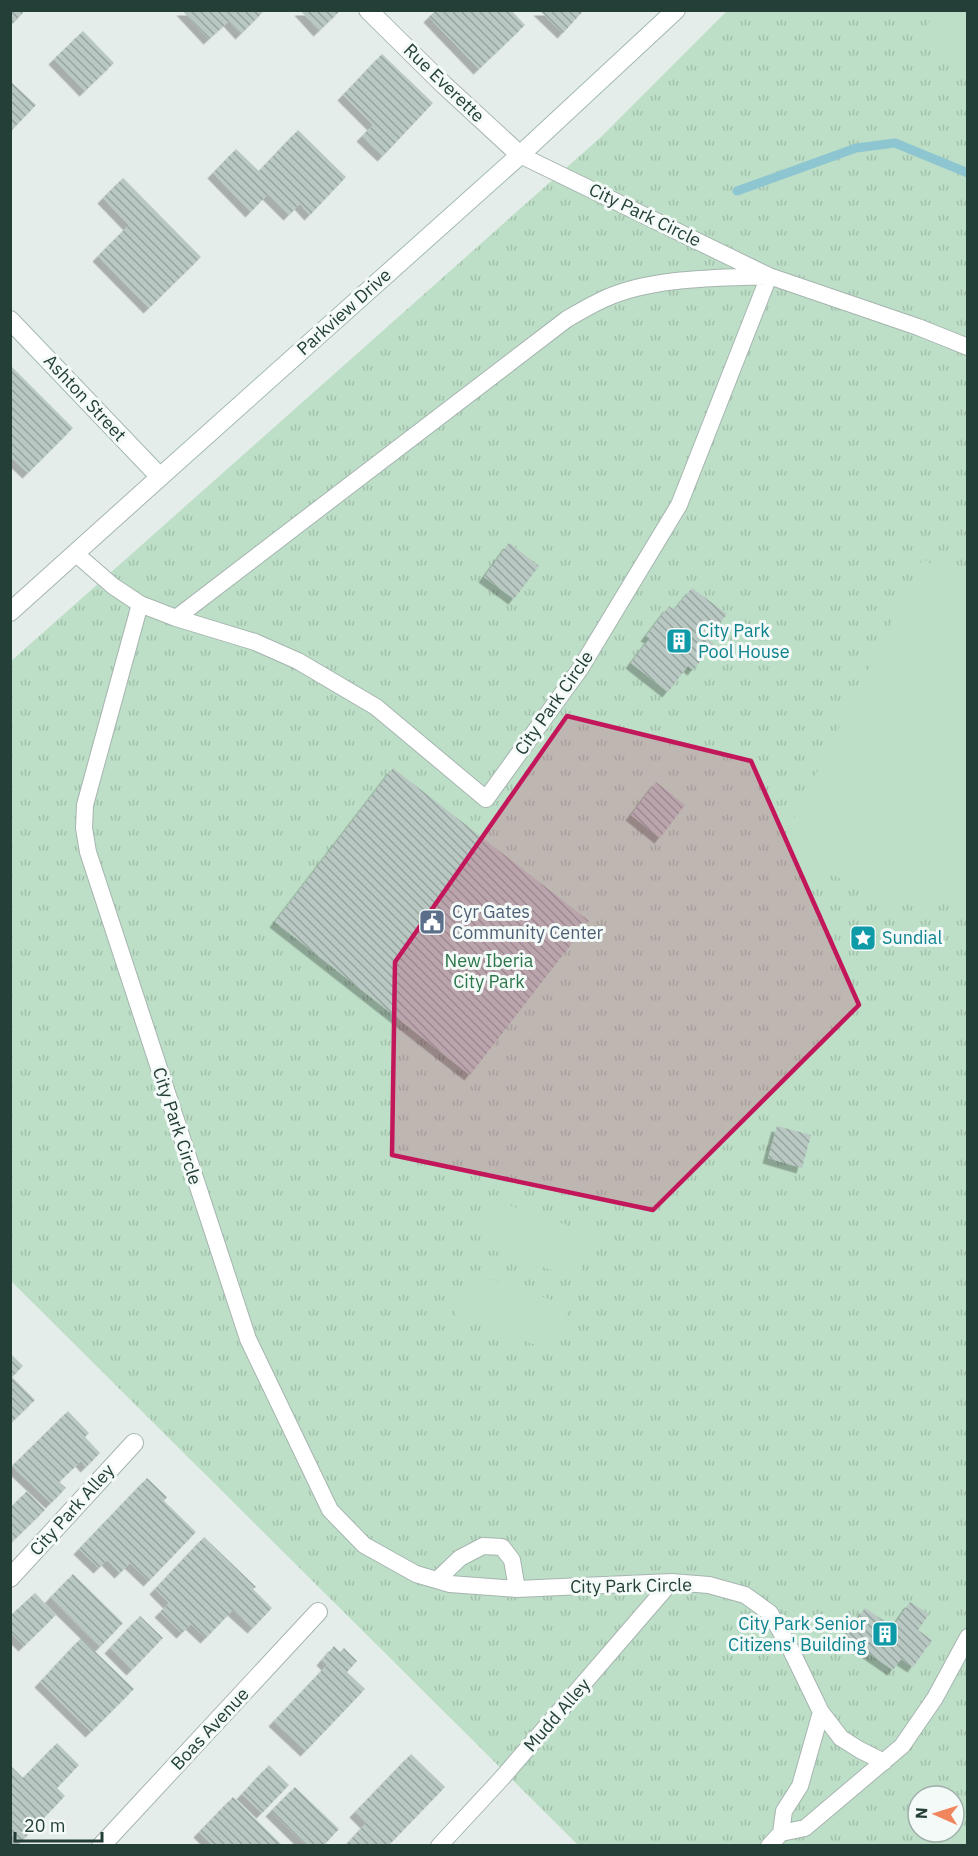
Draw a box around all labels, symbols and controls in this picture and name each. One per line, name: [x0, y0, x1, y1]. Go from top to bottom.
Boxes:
street label: Rue Everette: [399, 38, 490, 127]
street label: City Park Circle: [585, 177, 705, 252]
street label: Parkview Drive: [292, 263, 396, 360]
street label: Ashton Street: [39, 349, 132, 446]
place label: City Park Pool House: [698, 619, 790, 663]
building icon: City Park Pool House: [664, 626, 694, 656]
street label: City Park Circle: [509, 646, 598, 759]
place label: Cyr Gates Community Center: [452, 900, 604, 944]
public building icon: Cyr Gates Community Center: [417, 907, 447, 937]
place icon: Sundial: [848, 923, 878, 953]
place label: Sundial: [882, 926, 942, 949]
park label: New Iberia City Park: [445, 949, 534, 993]
street label: City Park Circle: [148, 1064, 207, 1187]
street label: City Park Alley: [24, 1459, 119, 1560]
street label: City Park Circle: [570, 1573, 692, 1598]
place label: City Park Senior Citizens' Building: [728, 1612, 866, 1656]
building icon: City Park Senior Citizens' Building: [870, 1619, 900, 1649]
street label: Mudd Alley: [518, 1673, 595, 1756]
street label: Boas Avenue: [166, 1682, 254, 1775]
north arrow: [906, 1784, 966, 1844]
scale bar: [15, 1805, 102, 1843]
text: N: [911, 1807, 931, 1820]
text: 20 m: [24, 1814, 66, 1837]

